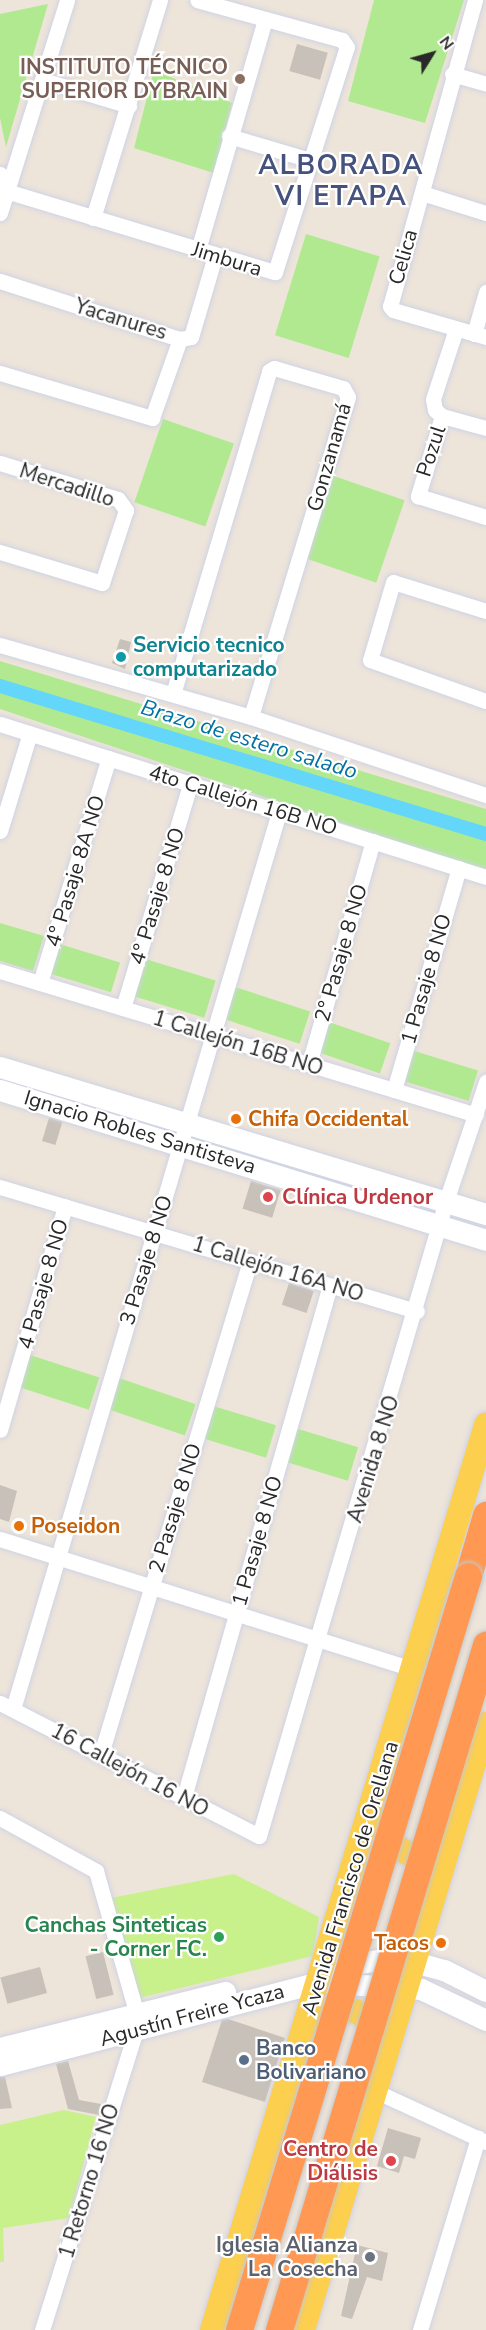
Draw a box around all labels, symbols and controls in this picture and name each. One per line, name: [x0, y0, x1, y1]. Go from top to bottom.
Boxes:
north arrow: [402, 24, 462, 84]
text: N: [434, 32, 459, 55]
place label: INSTITUTO TÉCNICO SUPERIOR DYBRAIN: [20, 54, 228, 104]
marker: INSTITUTO TÉCNICO SUPERIOR DYBRAIN: [233, 72, 247, 86]
district label: ALBORADA VI ETAPA: [258, 149, 424, 212]
street label: Celica: [383, 226, 423, 288]
street label: Jimbura: [189, 236, 265, 282]
street label: Yacanures: [72, 293, 170, 345]
street label: Gonzanamá: [301, 400, 357, 514]
street label: Pozul: [411, 422, 451, 480]
street label: Mercadillo: [16, 458, 118, 512]
place label: Servicio tecnico computarizado: [133, 632, 285, 682]
marker: Servicio tecnico computarizado: [114, 650, 128, 664]
water label: Brazo de estero salado: [138, 695, 360, 785]
street label: 4to Callejón 16B NO: [146, 759, 340, 841]
street label: 4° Pasaje 8A NO: [40, 792, 110, 950]
street label: 4° Pasaje 8 NO: [124, 824, 190, 968]
street label: 2° Pasaje 8 NO: [309, 881, 373, 1025]
street label: 1 Pasaje 8 NO: [395, 911, 457, 1047]
street label: 1 Callejón 16B NO: [150, 1005, 326, 1081]
street label: Ignacio Robles Santisteva: [21, 1085, 259, 1179]
place label: Chifa Occidental: [248, 1106, 409, 1132]
marker: Chifa Occidental: [229, 1112, 243, 1126]
place label: Clínica Urdenor: [282, 1184, 433, 1210]
marker: Clínica Urdenor: [259, 1188, 277, 1206]
street label: 3 Pasaje 8 NO: [114, 1192, 178, 1328]
street label: 4 Pasaje 8 NO: [12, 1216, 74, 1352]
street label: 1 Callejón 16A NO: [189, 1231, 367, 1307]
street label: Avenida 8 NO: [342, 1392, 404, 1526]
street label: 2 Pasaje 8 NO: [143, 1440, 207, 1576]
street label: 1 Pasaje 8 NO: [226, 1473, 288, 1609]
place label: Poseidon: [31, 1513, 120, 1539]
marker: Poseidon: [12, 1519, 26, 1533]
street label: 16 Callejón 16 NO: [47, 1718, 213, 1822]
street label: Avenida Francisco de Orellana: [296, 1738, 404, 2018]
place label: Canchas Sinteticas - Corner FC.: [25, 1912, 207, 1962]
marker: Canchas Sinteticas - Corner FC.: [212, 1930, 226, 1944]
place label: Tacos: [374, 1930, 429, 1956]
marker: Tacos: [434, 1936, 448, 1950]
street label: Agustín Freire Ycaza: [97, 1978, 287, 2052]
place label: Banco Bolivariano: [256, 2035, 366, 2085]
marker: Banco Bolivariano: [237, 2053, 251, 2067]
street label: 1 Retorno 16 NO: [53, 2100, 125, 2262]
place label: Centro de Diálisis: [283, 2136, 378, 2186]
marker: Centro de Diálisis: [382, 2152, 400, 2170]
place label: Iglesia Alianza La Cosecha: [216, 2232, 358, 2282]
marker: Iglesia Alianza La Cosecha: [363, 2250, 377, 2264]

